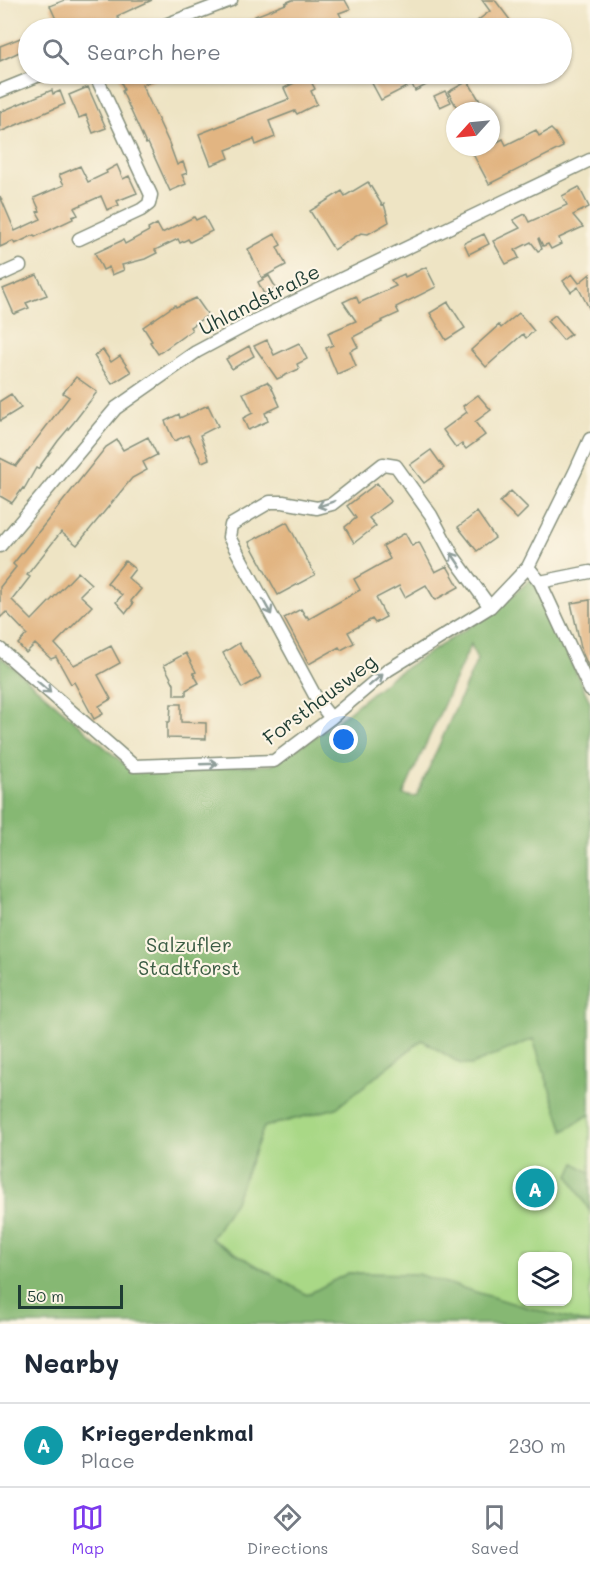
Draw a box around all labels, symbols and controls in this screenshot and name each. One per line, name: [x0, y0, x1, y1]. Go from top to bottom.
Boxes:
search box: [18, 18, 572, 84]
icon: search: [39, 35, 72, 68]
text: Search here: [87, 37, 221, 66]
north arrow: [446, 102, 500, 156]
street label: Uhlandstraße: [194, 257, 324, 341]
one-way arrow: [317, 500, 336, 511]
one-way arrow: [450, 552, 462, 568]
one-way arrow: [261, 598, 273, 615]
street label: Forsthausweg: [257, 648, 381, 750]
one-way arrow: [368, 673, 383, 687]
one-way arrow: [36, 680, 51, 694]
your location: [329, 725, 358, 754]
one-way arrow: [199, 758, 219, 769]
park label: Salzufler Stadtforst: [138, 931, 240, 980]
pin: A: [516, 1166, 554, 1210]
map controls: [518, 1252, 572, 1306]
button: layers: [518, 1252, 572, 1306]
scale bar: [18, 1282, 123, 1310]
text: 50 m: [27, 1285, 64, 1306]
text: Nearby: [24, 1346, 119, 1380]
text: Kriegerdenkmal: [81, 1418, 254, 1447]
text: A: [37, 1432, 50, 1458]
text: 230 m: [508, 1432, 566, 1458]
text: Place: [81, 1447, 135, 1473]
tab: Map: [71, 1501, 104, 1558]
tab: Directions: [247, 1501, 328, 1558]
tab: Saved: [471, 1501, 519, 1558]

